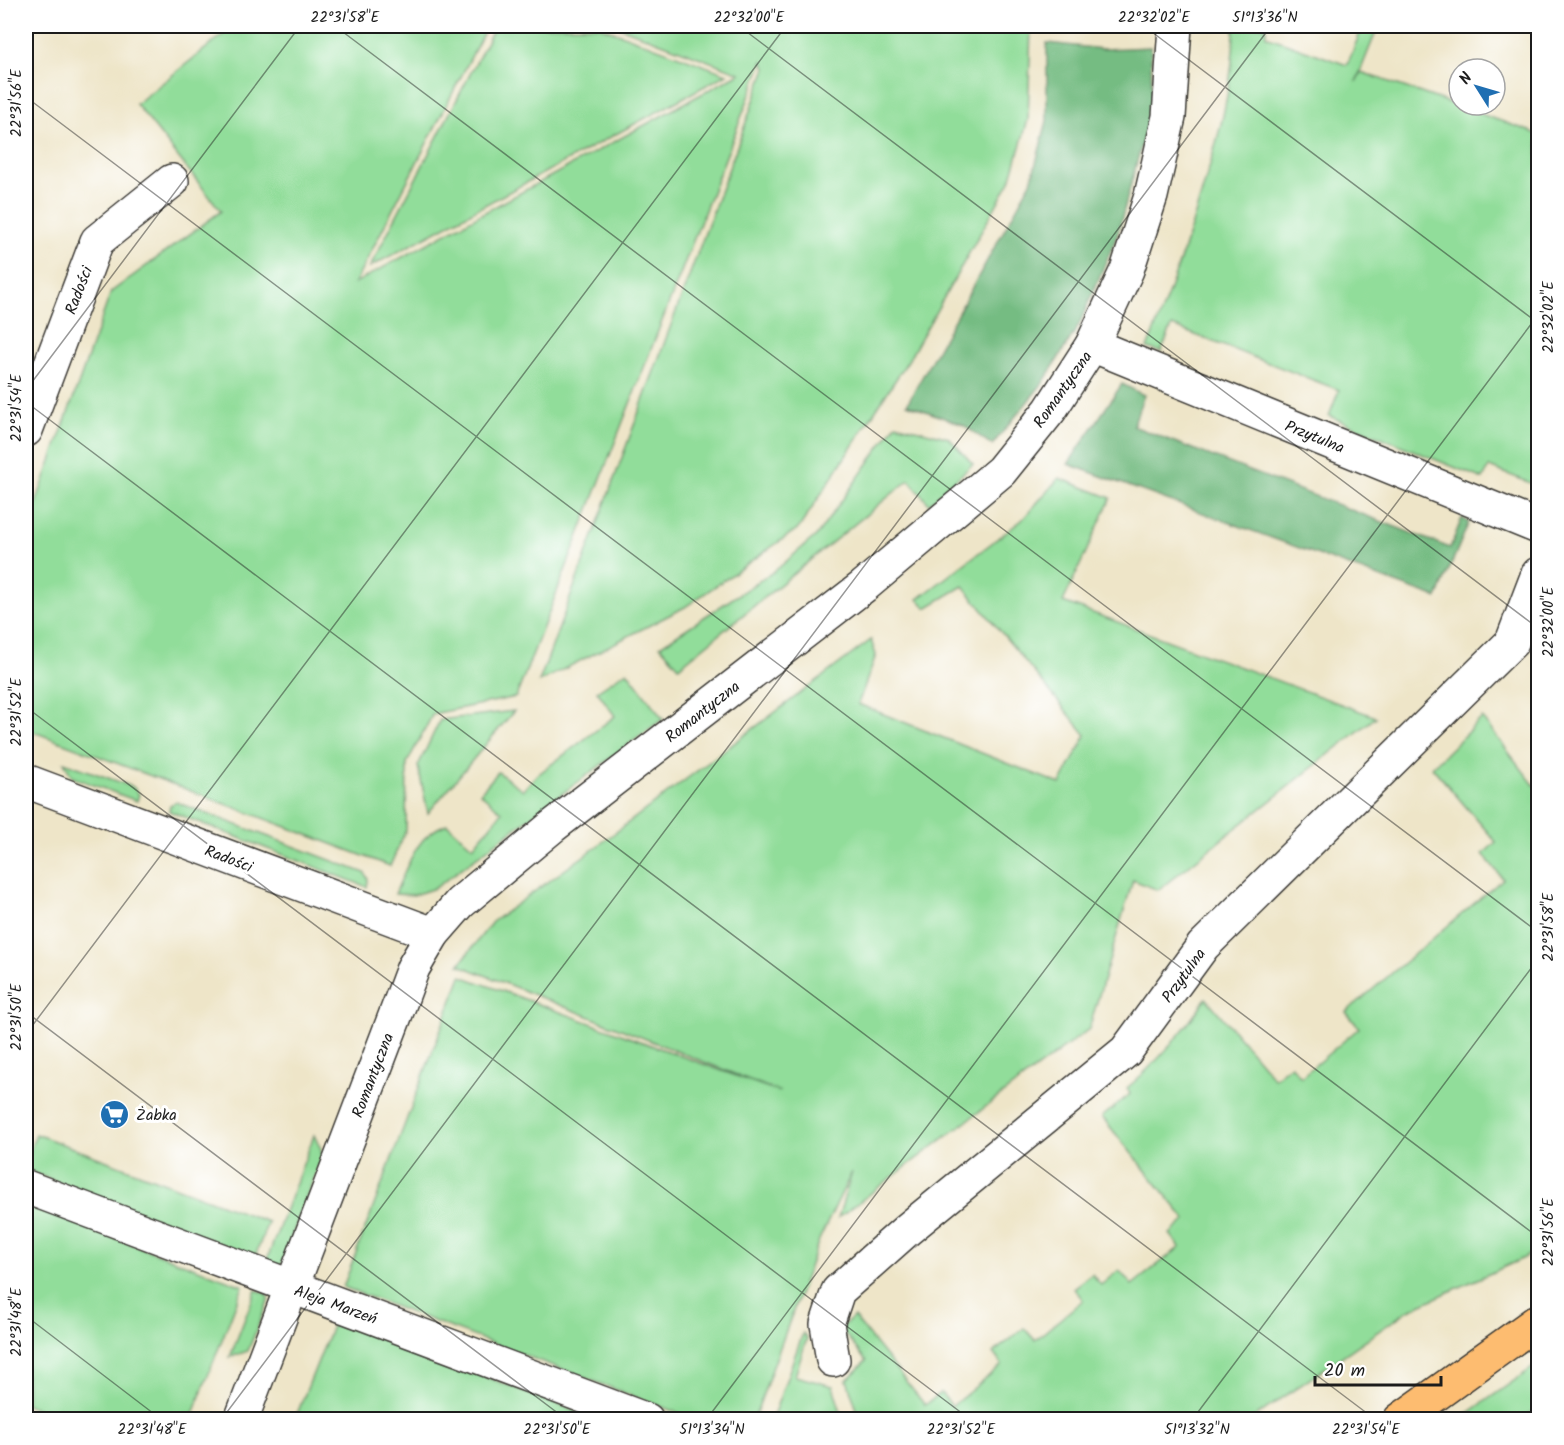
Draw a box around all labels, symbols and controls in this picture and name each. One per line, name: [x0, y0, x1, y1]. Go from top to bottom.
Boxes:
text: 22°31'58"E: [311, 6, 381, 30]
text: 22°32'00"E: [714, 6, 786, 30]
text: 22°32'02"E: [1118, 6, 1191, 30]
text: 51°13'36"N: [1232, 6, 1298, 30]
north arrow: [1447, 57, 1507, 117]
text: N: [1453, 67, 1479, 90]
text: 22°31'56"E: [5, 68, 29, 137]
street label: Radości: [59, 262, 100, 318]
text: 22°32'02"E: [1537, 280, 1561, 353]
street label: Romantyczna: [1027, 346, 1099, 434]
text: 22°31'54"E: [5, 373, 29, 442]
street label: Przytulna: [1281, 414, 1348, 461]
text: 22°32'00"E: [1537, 585, 1561, 657]
street label: Romantyczna: [660, 675, 746, 750]
text: 22°31'52"E: [5, 677, 29, 746]
street label: Radości: [201, 839, 257, 880]
text: 22°31'58"E: [1537, 891, 1561, 961]
street label: Przytulna: [1156, 943, 1213, 1008]
text: 22°31'50"E: [5, 982, 29, 1051]
street label: Romantyczna: [346, 1029, 401, 1122]
supermarket icon: Żabka: [99, 1098, 131, 1130]
place label: Żabka: [136, 1103, 177, 1128]
text: 22°31'56"E: [1537, 1197, 1561, 1266]
street label: Aleja Marzeń: [290, 1279, 381, 1332]
text: 22°31'48"E: [5, 1286, 29, 1357]
scale bar: [1315, 1349, 1441, 1387]
text: 20 m: [1324, 1357, 1365, 1386]
text: 22°31'48"E: [117, 1418, 188, 1442]
text: 22°31'50"E: [523, 1418, 592, 1442]
text: 51°13'34"N: [679, 1418, 745, 1442]
text: 22°31'52"E: [927, 1418, 996, 1442]
text: 51°13'32"N: [1164, 1418, 1230, 1442]
text: 22°31'54"E: [1332, 1418, 1401, 1442]

